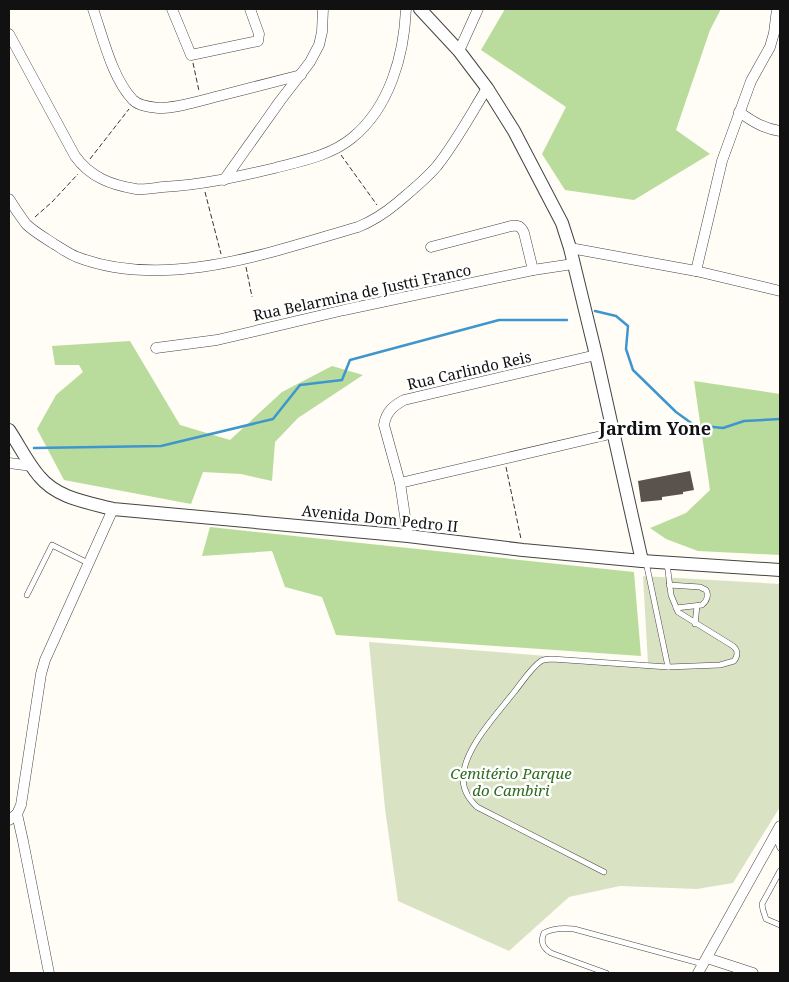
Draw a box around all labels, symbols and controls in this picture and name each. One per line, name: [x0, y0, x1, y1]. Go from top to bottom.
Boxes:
street label: Rua Belarmina de Justti Franco: [251, 259, 473, 325]
street label: Rua Carlindo Reis: [405, 346, 533, 394]
district label: Jardim Yone: [598, 416, 711, 440]
street label: Avenida Dom Pedro II: [301, 500, 459, 536]
park label: Cemitério Parque do Cambiri: [450, 763, 572, 800]

